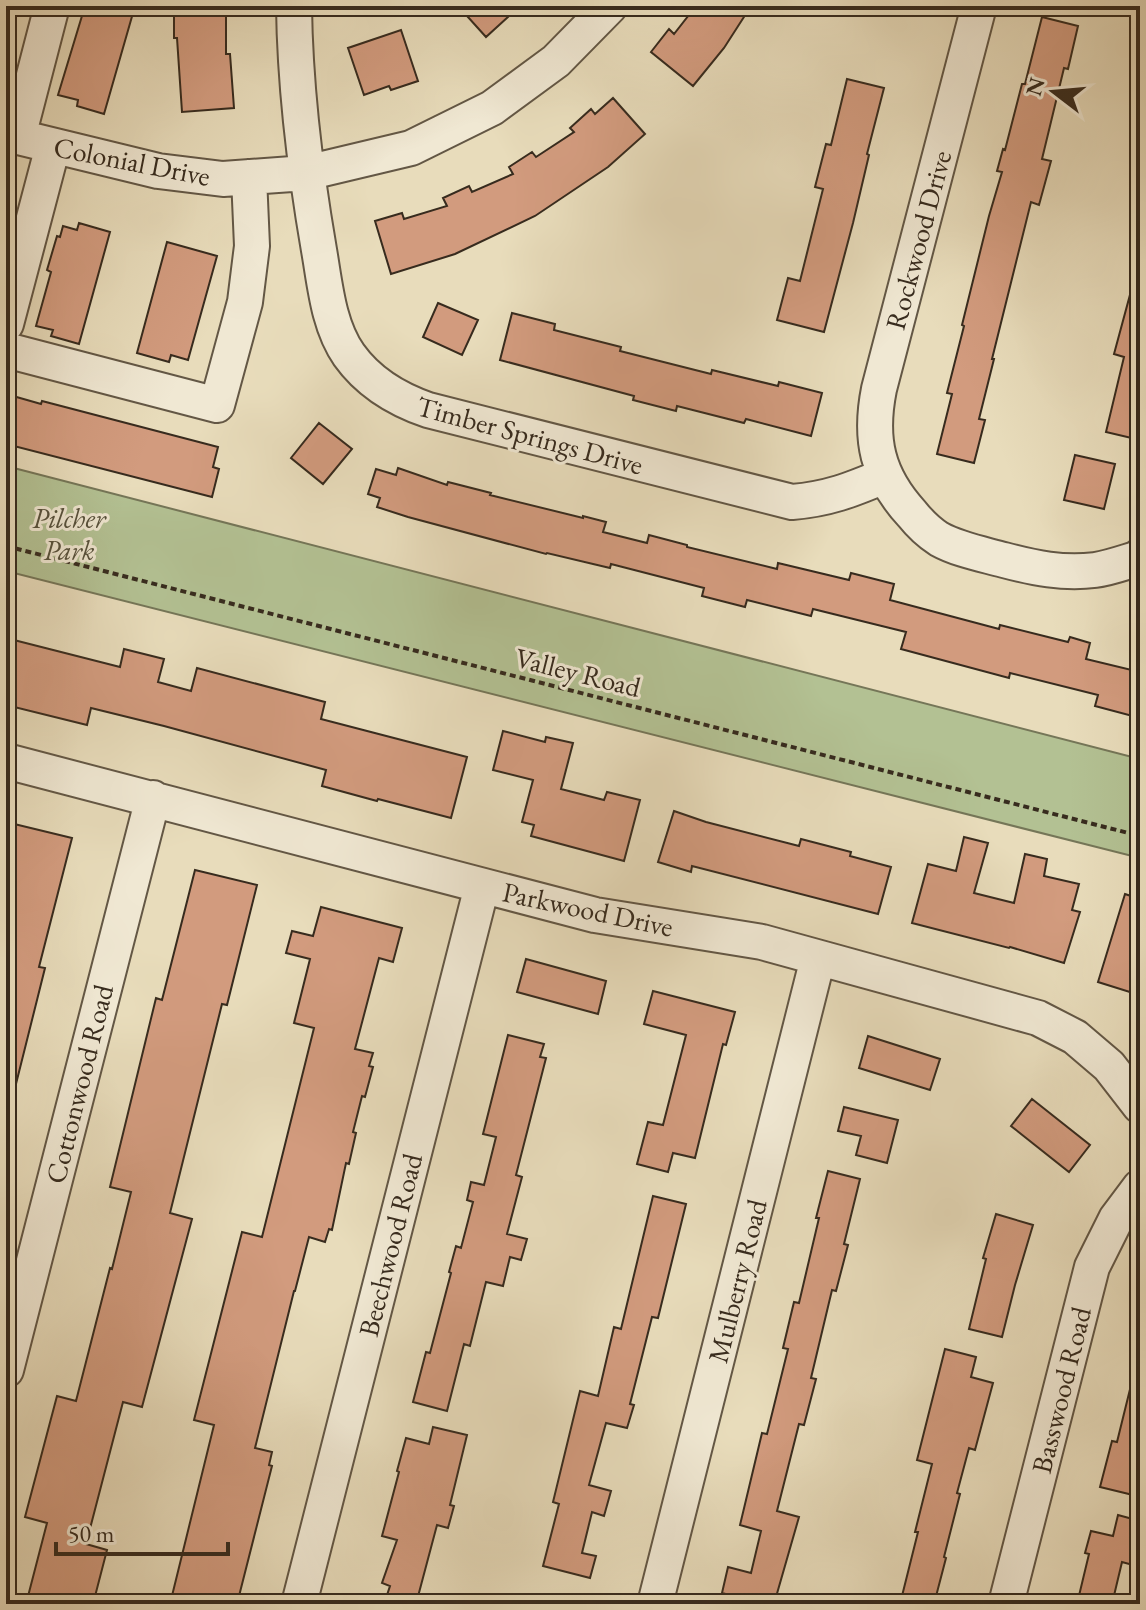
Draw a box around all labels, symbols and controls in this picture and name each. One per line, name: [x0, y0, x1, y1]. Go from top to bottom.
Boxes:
north arrow: [1014, 52, 1094, 132]
text: N: [1019, 74, 1052, 99]
street label: Colonial Drive: [51, 128, 213, 194]
street label: Rockwood Drive: [877, 146, 959, 334]
street label: Timber Springs Drive: [413, 387, 647, 483]
park label: Pilcher Park: [32, 500, 107, 568]
street label: Valley Road: [512, 639, 645, 705]
street label: Parkwood Drive: [499, 873, 677, 945]
street label: Cottonwood Road: [37, 980, 121, 1187]
street label: Beechwood Road: [350, 1149, 430, 1340]
street label: Mulberry Road: [699, 1195, 775, 1366]
street label: Basswood Road: [1023, 1302, 1099, 1477]
scale bar: [56, 1506, 228, 1556]
text: 50 m: [68, 1518, 115, 1549]

